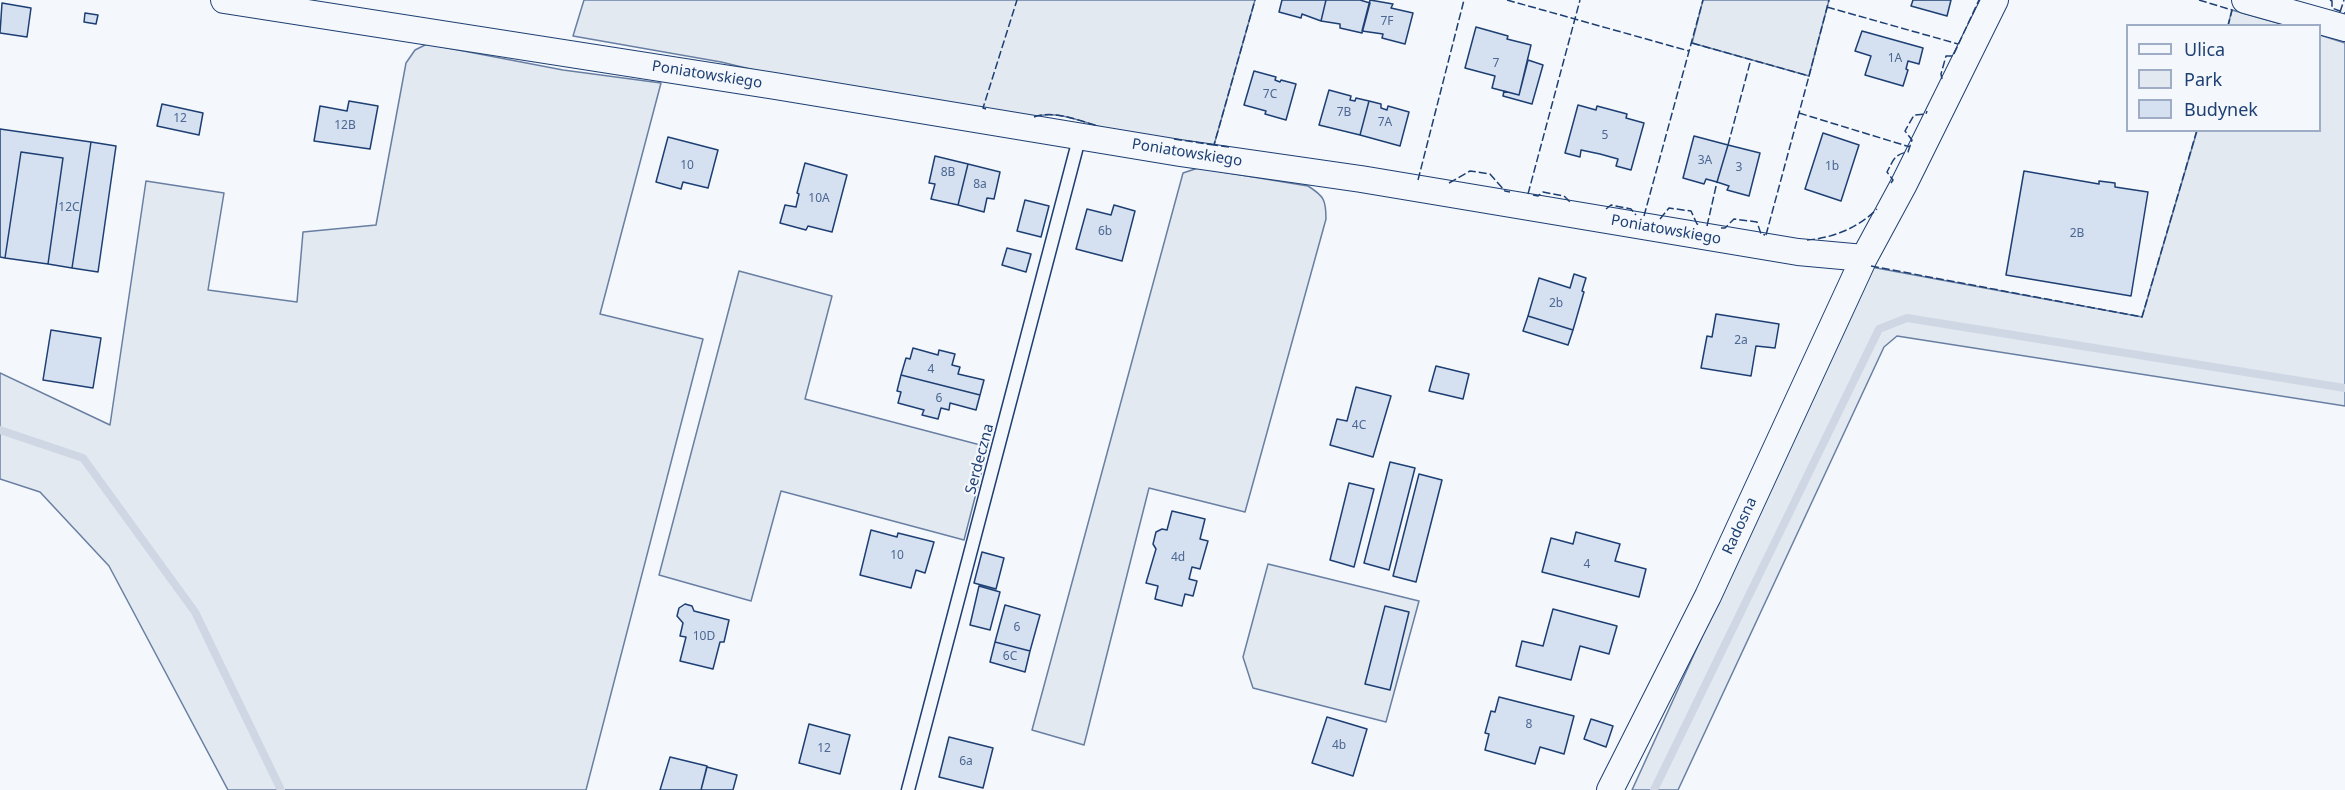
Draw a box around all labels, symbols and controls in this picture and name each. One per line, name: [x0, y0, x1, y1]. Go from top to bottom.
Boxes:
house number: 7F: [1380, 15, 1394, 29]
legend: [2126, 24, 2321, 132]
text: Ulica: [2184, 37, 2225, 61]
house number: 1A: [1888, 52, 1902, 66]
street label: Poniatowskiego: [651, 57, 763, 93]
house number: 7: [1493, 57, 1499, 71]
text: Park: [2184, 67, 2222, 91]
house number: 7C: [1263, 88, 1277, 102]
text: Budynek: [2184, 97, 2258, 121]
house number: 7B: [1337, 106, 1351, 120]
house number: 12: [173, 112, 187, 126]
house number: 7A: [1378, 116, 1392, 130]
house number: 12B: [334, 119, 356, 133]
house number: 5: [1602, 129, 1608, 143]
street label: Poniatowskiego: [1131, 135, 1243, 171]
house number: 3A: [1698, 154, 1712, 168]
house number: 10: [680, 159, 694, 173]
house number: 1b: [1825, 160, 1839, 174]
house number: 3: [1736, 161, 1742, 175]
house number: 8B: [941, 166, 955, 180]
house number: 8a: [973, 178, 987, 192]
house number: 10A: [808, 192, 830, 206]
house number: 12C: [58, 201, 80, 215]
street label: Poniatowskiego: [1610, 211, 1722, 249]
house number: 6b: [1098, 225, 1112, 239]
house number: 2B: [2070, 227, 2084, 241]
house number: 2b: [1549, 297, 1563, 311]
house number: 2a: [1734, 334, 1748, 348]
house number: 4: [928, 363, 934, 377]
house number: 6: [936, 392, 942, 406]
house number: 4C: [1352, 419, 1366, 433]
street label: Serdeczna: [962, 422, 998, 496]
street label: Radosna: [1719, 495, 1761, 557]
house number: 10: [890, 549, 904, 563]
house number: 4d: [1171, 551, 1185, 565]
house number: 4: [1584, 558, 1590, 572]
house number: 6: [1014, 621, 1020, 635]
house number: 10D: [693, 630, 715, 644]
house number: 6C: [1003, 650, 1017, 664]
house number: 8: [1526, 718, 1532, 732]
house number: 4b: [1332, 739, 1346, 753]
house number: 12: [817, 742, 831, 756]
house number: 6a: [959, 755, 973, 769]

